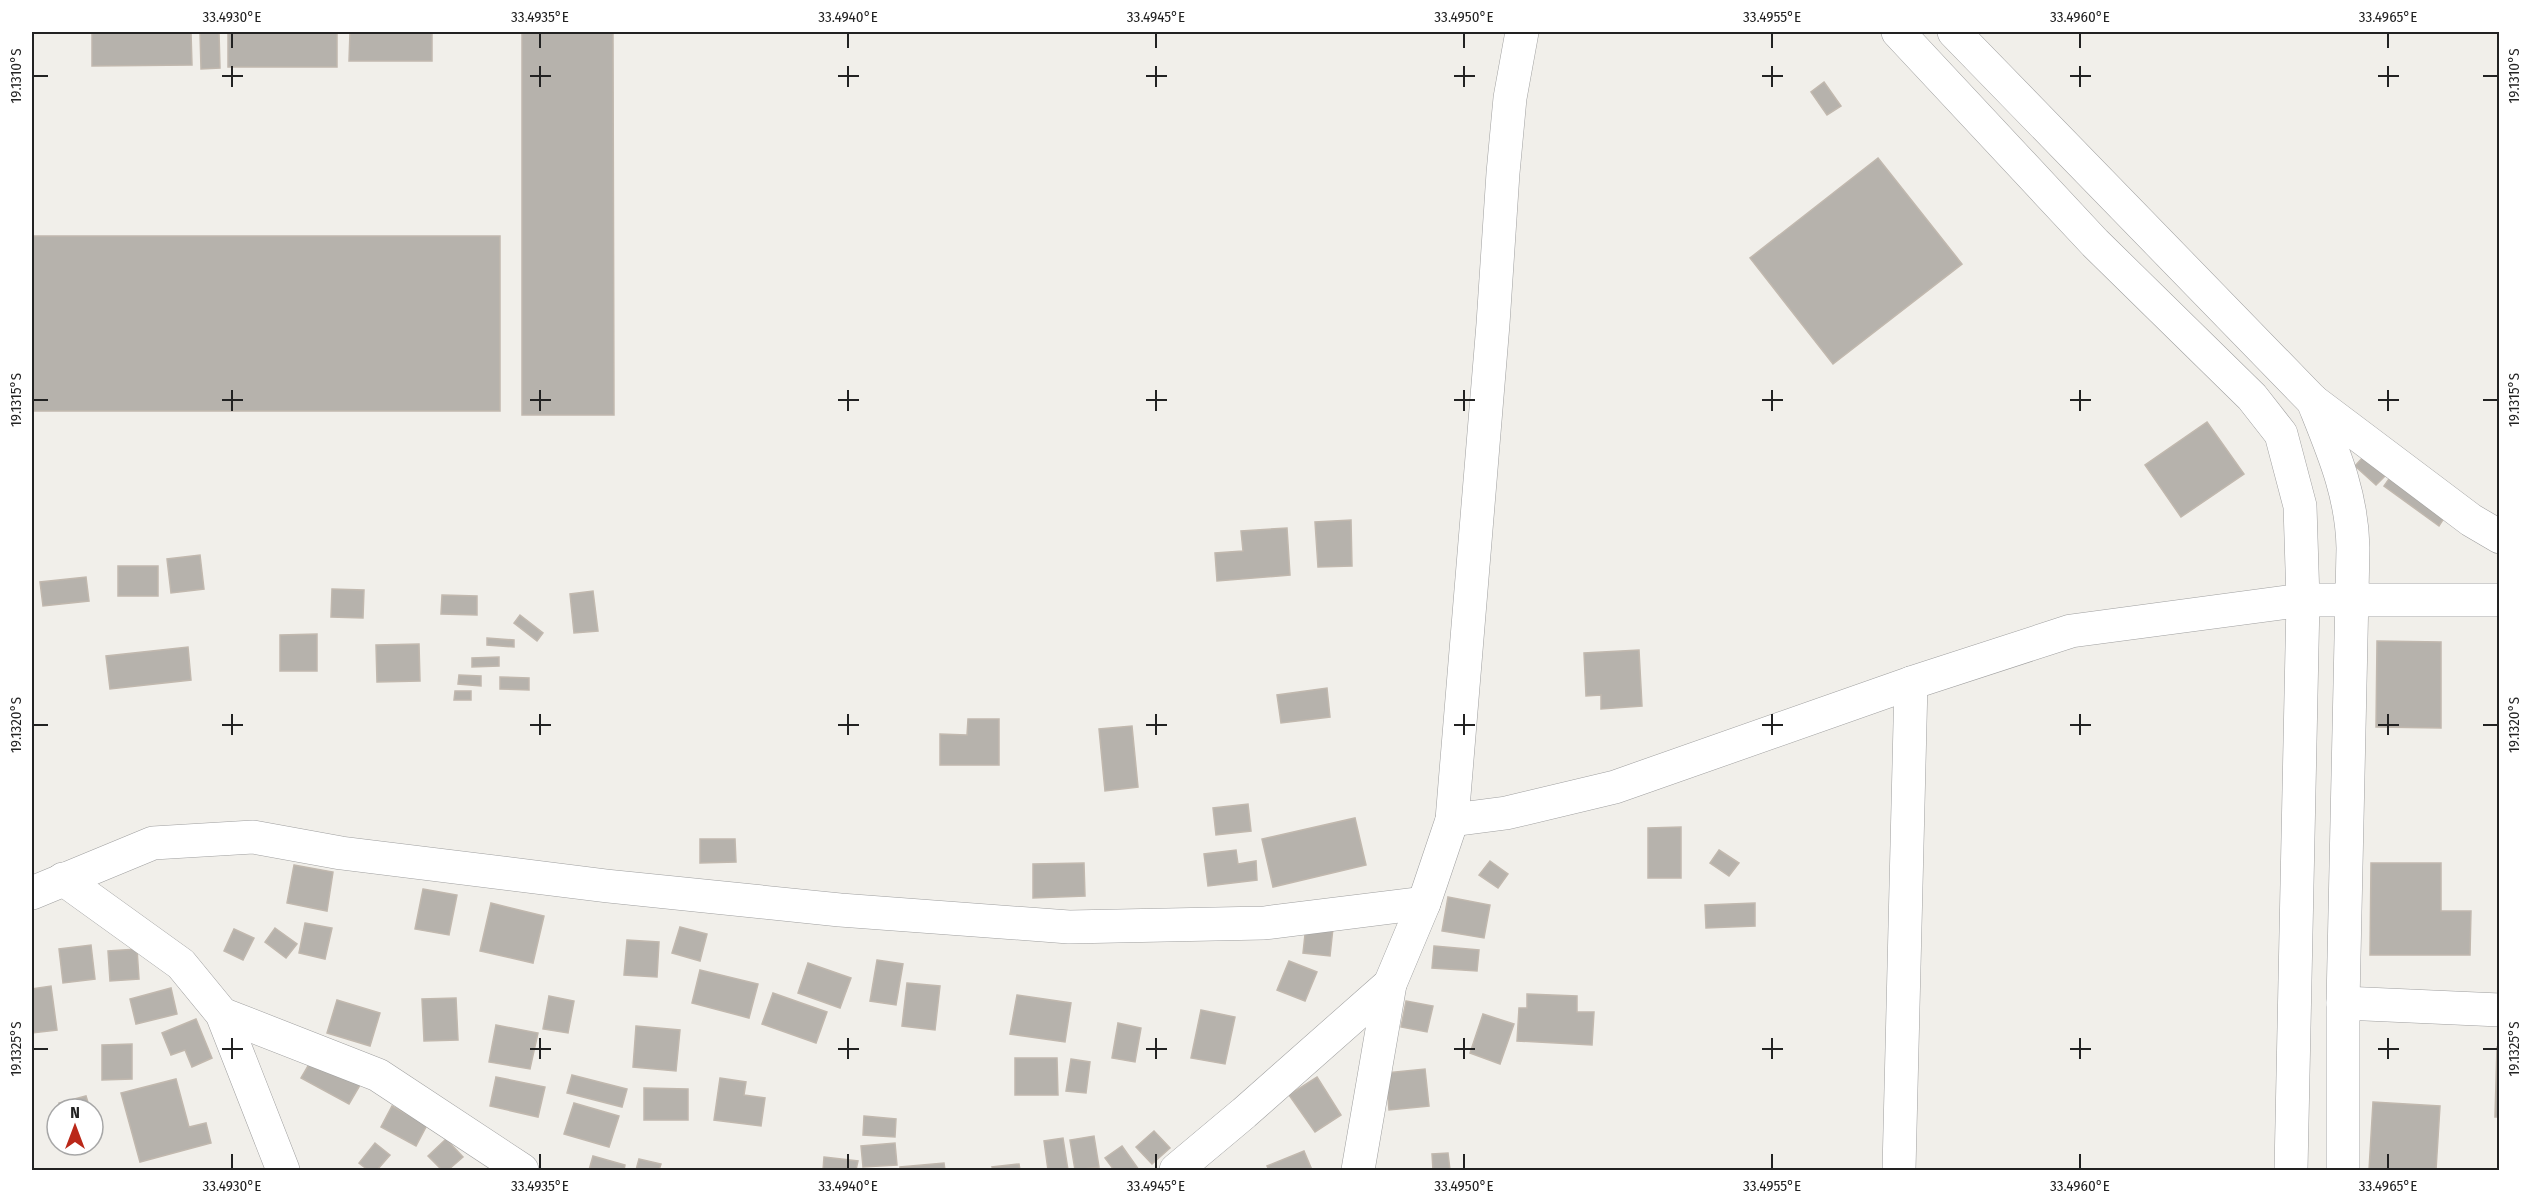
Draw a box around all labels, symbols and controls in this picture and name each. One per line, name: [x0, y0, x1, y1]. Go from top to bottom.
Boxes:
text: 33.4930°E: [203, 8, 261, 26]
text: 33.4935°E: [511, 8, 569, 26]
text: 33.4940°E: [818, 8, 878, 26]
text: 33.4945°E: [1127, 8, 1185, 26]
text: 33.4950°E: [1434, 8, 1494, 26]
text: 33.4955°E: [1743, 8, 1801, 26]
text: 33.4960°E: [2050, 8, 2110, 26]
text: 33.4965°E: [2359, 8, 2417, 26]
text: 19.1310°S: [7, 48, 25, 104]
text: 19.1310°S: [2505, 48, 2523, 104]
text: 19.1315°S: [7, 373, 25, 427]
text: 19.1315°S: [2505, 373, 2523, 427]
text: 19.1320°S: [7, 697, 25, 753]
text: 19.1320°S: [2505, 697, 2523, 753]
text: 19.1325°S: [7, 1021, 25, 1077]
text: 19.1325°S: [2505, 1021, 2523, 1077]
north arrow: [45, 1097, 105, 1157]
text: N: [70, 1103, 80, 1122]
text: 33.4930°E: [203, 1177, 261, 1195]
text: 33.4935°E: [511, 1177, 569, 1195]
text: 33.4940°E: [818, 1177, 878, 1195]
text: 33.4945°E: [1127, 1177, 1185, 1195]
text: 33.4950°E: [1434, 1177, 1494, 1195]
text: 33.4955°E: [1743, 1177, 1801, 1195]
text: 33.4960°E: [2050, 1177, 2110, 1195]
text: 33.4965°E: [2359, 1177, 2417, 1195]

